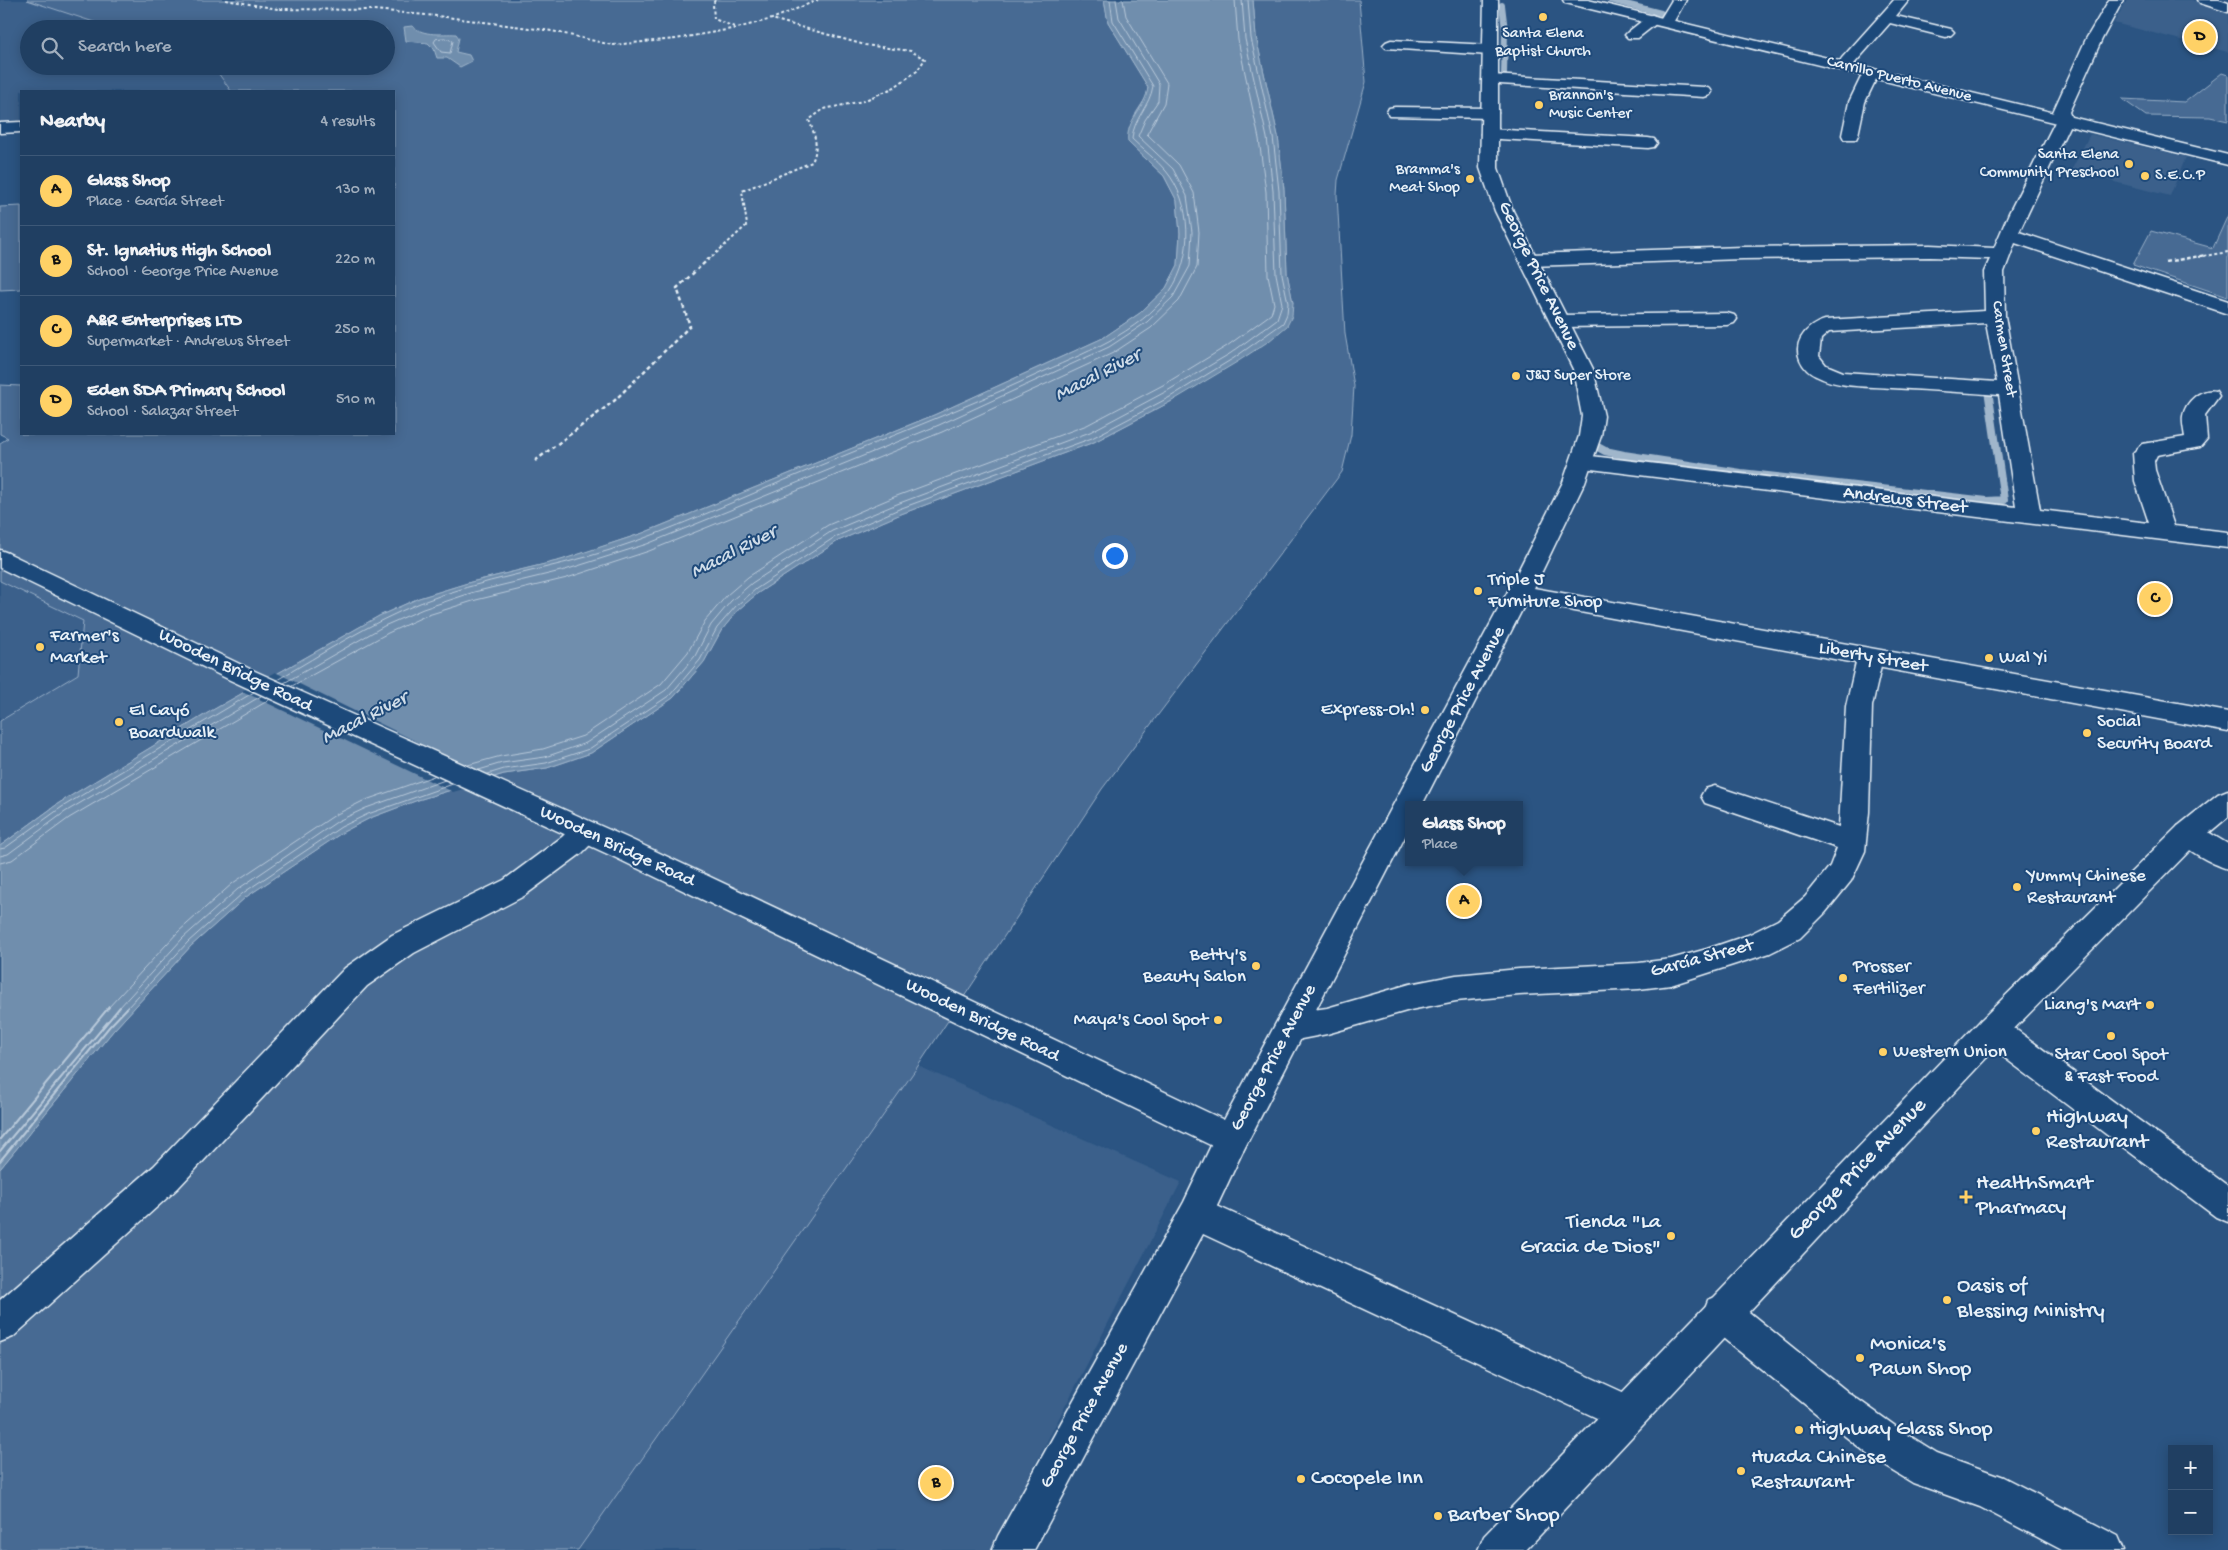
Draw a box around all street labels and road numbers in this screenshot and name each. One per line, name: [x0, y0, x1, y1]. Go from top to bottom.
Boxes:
street label: Carrillo Puerto Avenue: [1825, 53, 1974, 107]
street label: George Price Avenue: [1492, 198, 1584, 354]
street label: Carmen Street: [1986, 300, 2020, 400]
street label: Andrews Street: [1842, 482, 1971, 520]
street label: George Price Avenue: [1415, 623, 1511, 777]
street label: Wooden Bridge Road: [154, 624, 318, 719]
street label: Liberty Street: [1817, 637, 1931, 679]
street label: Wooden Bridge Road: [536, 801, 700, 894]
street label: García Street: [1648, 934, 1758, 984]
street label: Wooden Bridge Road: [901, 974, 1065, 1069]
street label: George Price Avenue: [1226, 981, 1322, 1135]
street label: George Price Avenue: [1783, 1093, 1933, 1247]
street label: George Price Avenue: [1035, 1339, 1135, 1493]

